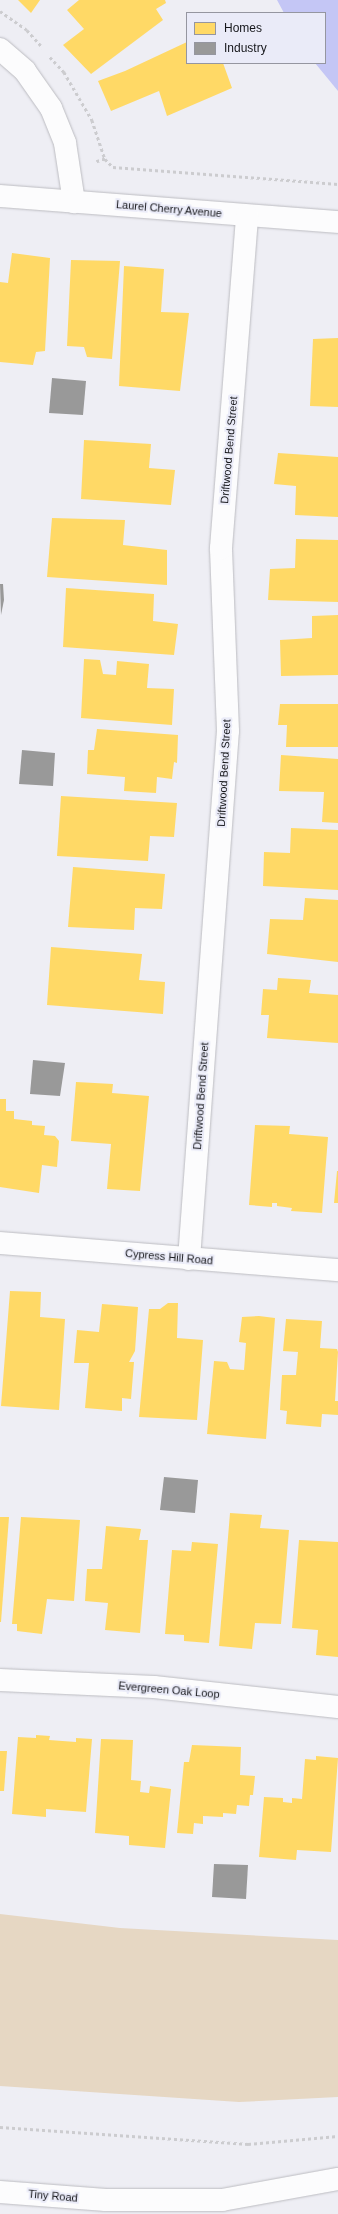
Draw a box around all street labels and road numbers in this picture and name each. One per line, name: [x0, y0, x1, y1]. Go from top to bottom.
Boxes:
street label: Laurel Cherry Avenue: [115, 198, 223, 220]
street label: Driftwood Bend Street: [218, 396, 240, 504]
street label: Driftwood Bend Street: [215, 719, 233, 827]
street label: Driftwood Bend Street: [191, 1042, 211, 1150]
street label: Cypress Hill Road: [125, 1247, 213, 1267]
street label: Evergreen Oak Loop: [118, 1679, 220, 1701]
street label: Tiny Road: [28, 2187, 78, 2205]

